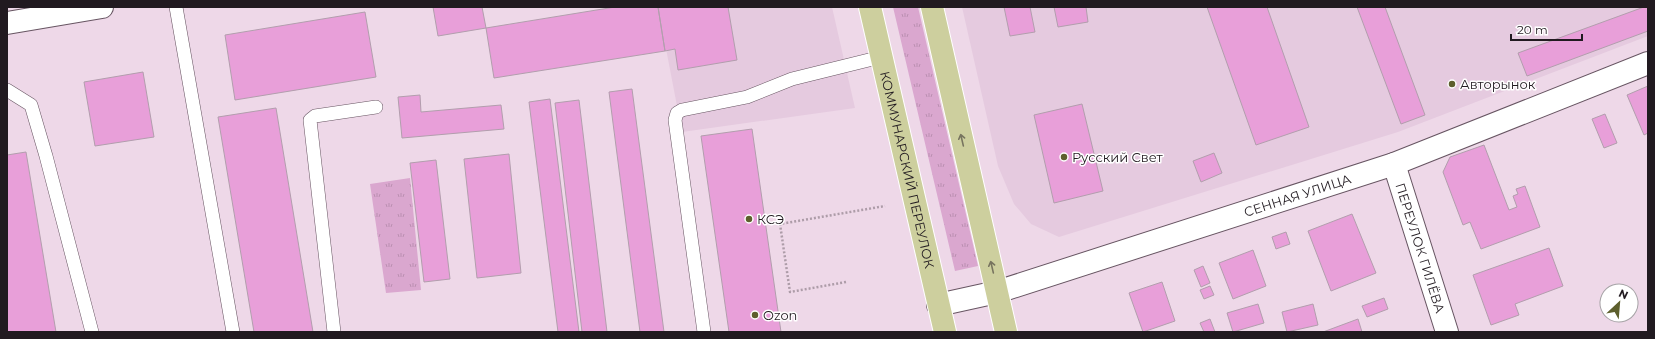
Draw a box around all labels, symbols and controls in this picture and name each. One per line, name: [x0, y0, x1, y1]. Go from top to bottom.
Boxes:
scale bar: [1511, 16, 1582, 42]
text: 20 m: [1517, 22, 1548, 37]
street label: КОММУНАРСКИЙ ПЕРЕУЛОК: [877, 70, 938, 270]
place label: Авторынок: [1460, 76, 1536, 92]
marker: Авторынок: [1447, 79, 1457, 89]
one-way arrow: [958, 134, 966, 147]
place label: Русский Свет: [1072, 149, 1163, 165]
marker: Русский Свет: [1059, 152, 1069, 162]
street label: СЕННАЯ УЛИЦА: [1242, 170, 1353, 220]
street label: ПЕРЕУЛОК ГИЛЁВА: [1392, 181, 1449, 315]
place label: КСЭ: [757, 211, 784, 227]
marker: КСЭ: [744, 214, 754, 224]
one-way arrow: [987, 260, 995, 273]
north arrow: [1599, 283, 1639, 323]
text: N: [1616, 286, 1630, 302]
place label: Ozon: [763, 307, 797, 323]
marker: Ozon: [750, 310, 760, 320]

